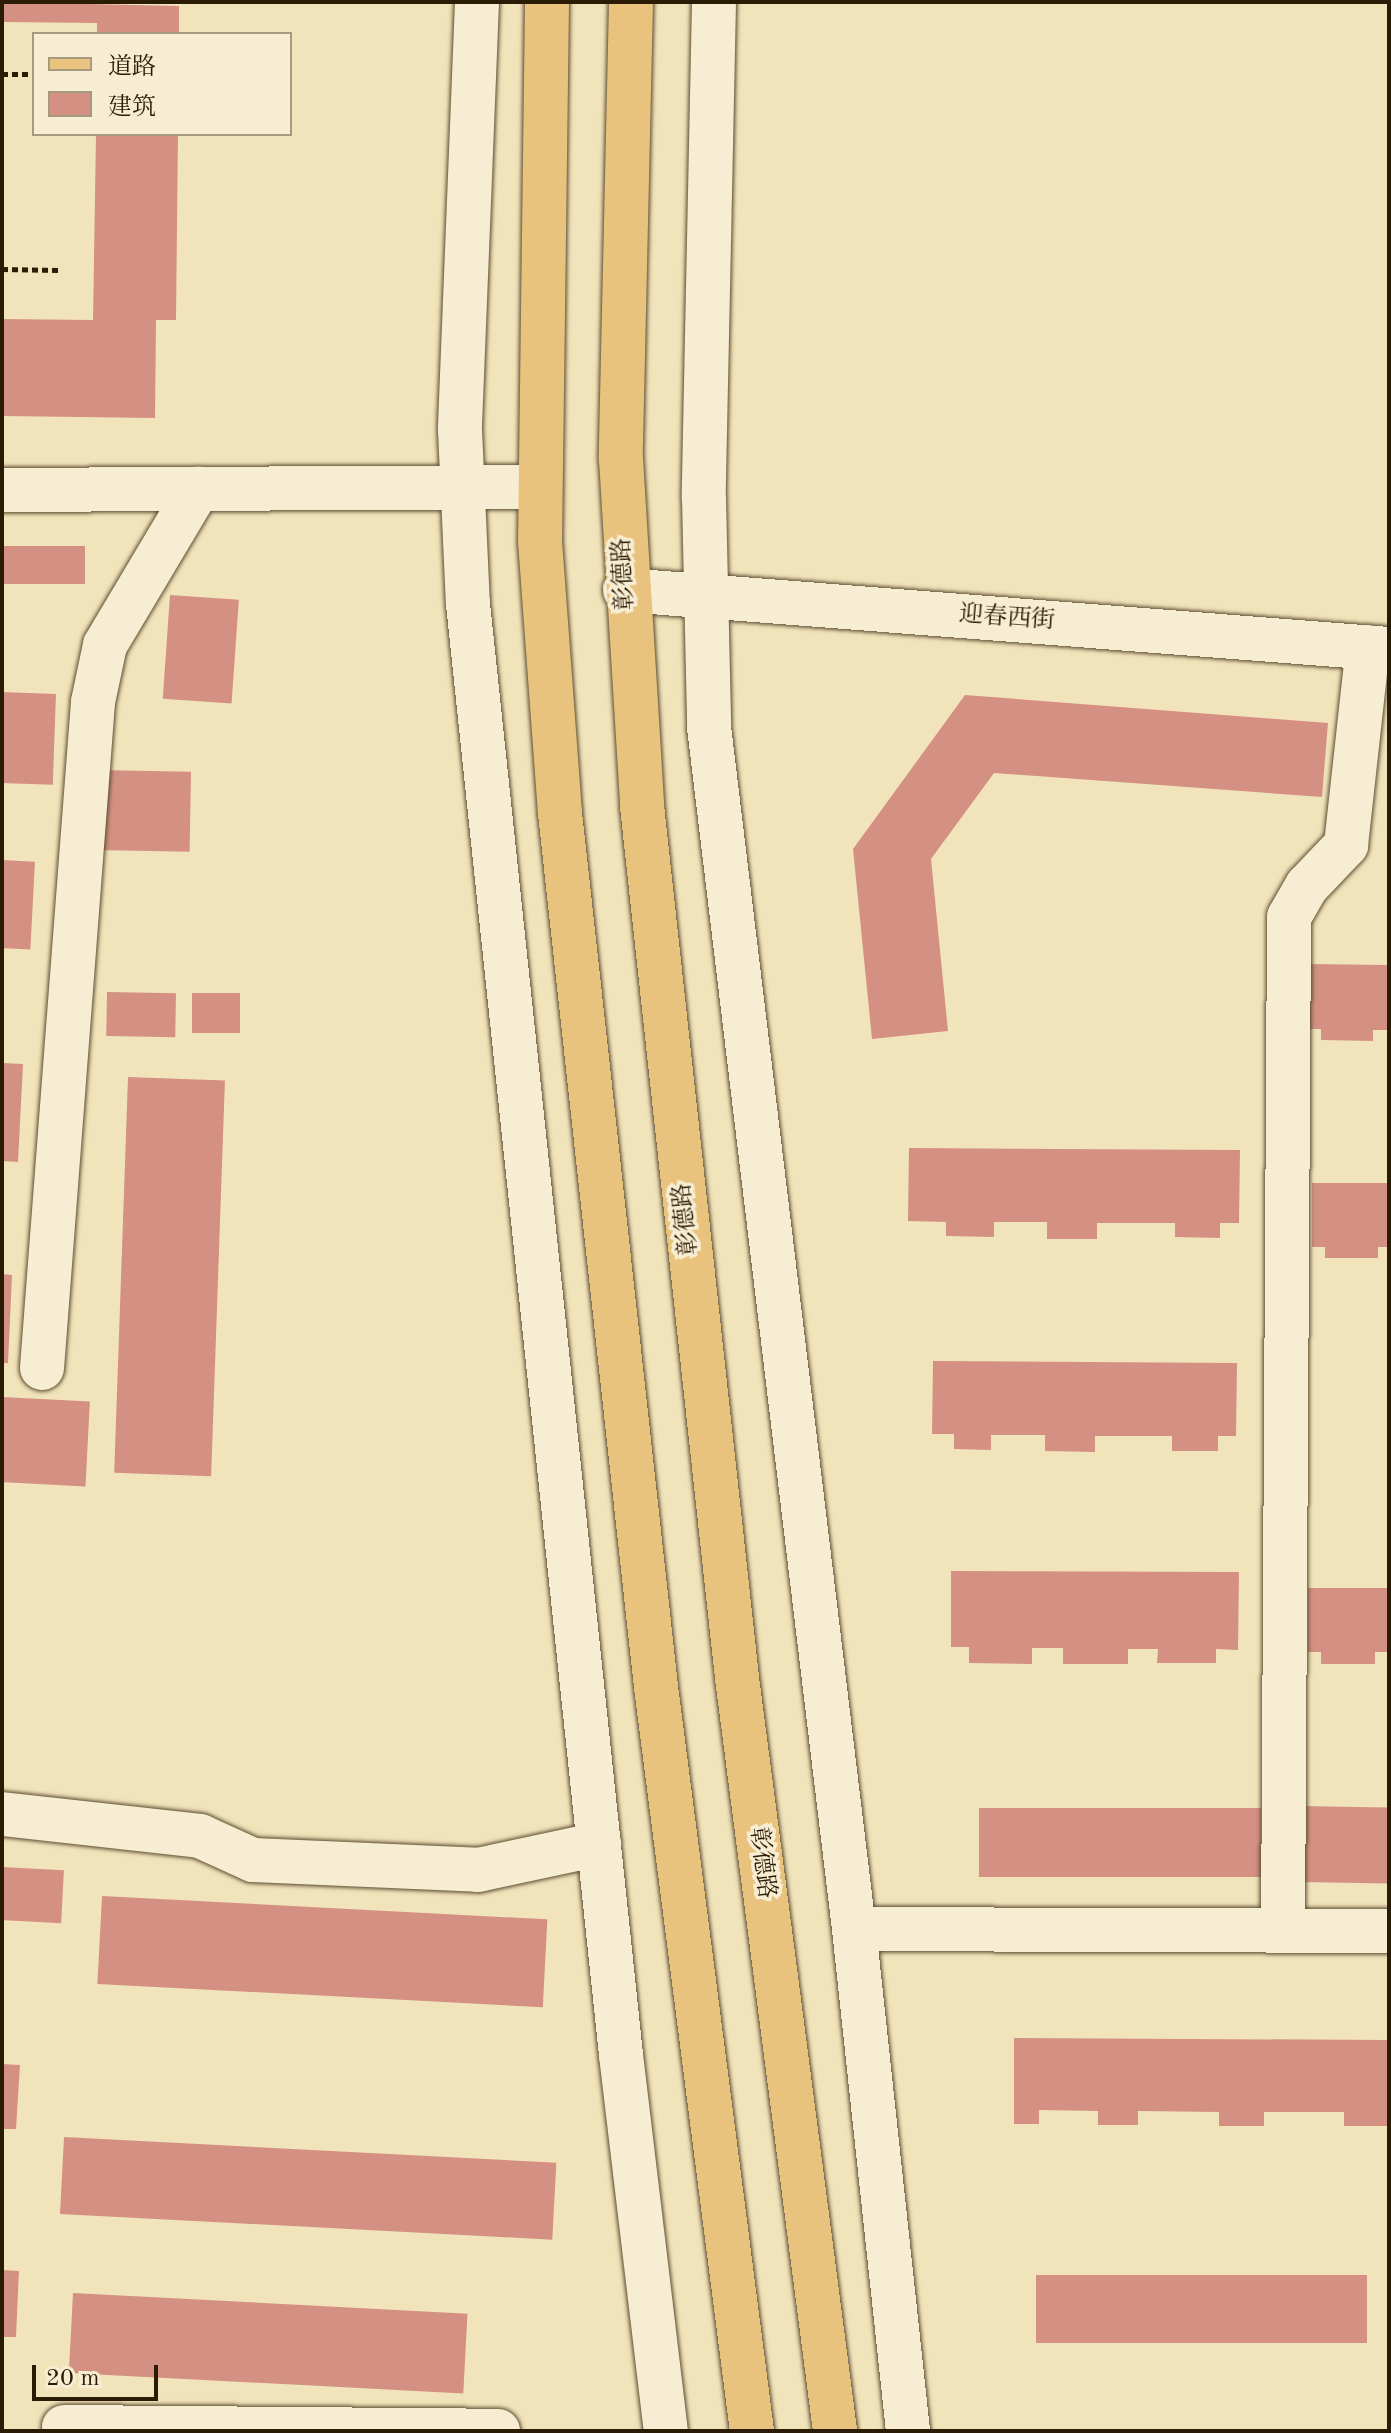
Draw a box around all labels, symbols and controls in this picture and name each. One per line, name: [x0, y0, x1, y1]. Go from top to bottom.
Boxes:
legend: [32, 32, 292, 136]
text: 道路: [108, 56, 156, 80]
text: 建筑: [108, 96, 156, 120]
street label: 彰德路: [609, 537, 641, 611]
street label: 迎春西街: [958, 601, 1056, 637]
street label: 彰德路: [669, 1182, 705, 1256]
street label: 彰德路: [742, 1826, 780, 1900]
scale bar: [36, 2349, 162, 2399]
text: 20 m: [46, 2367, 100, 2391]

